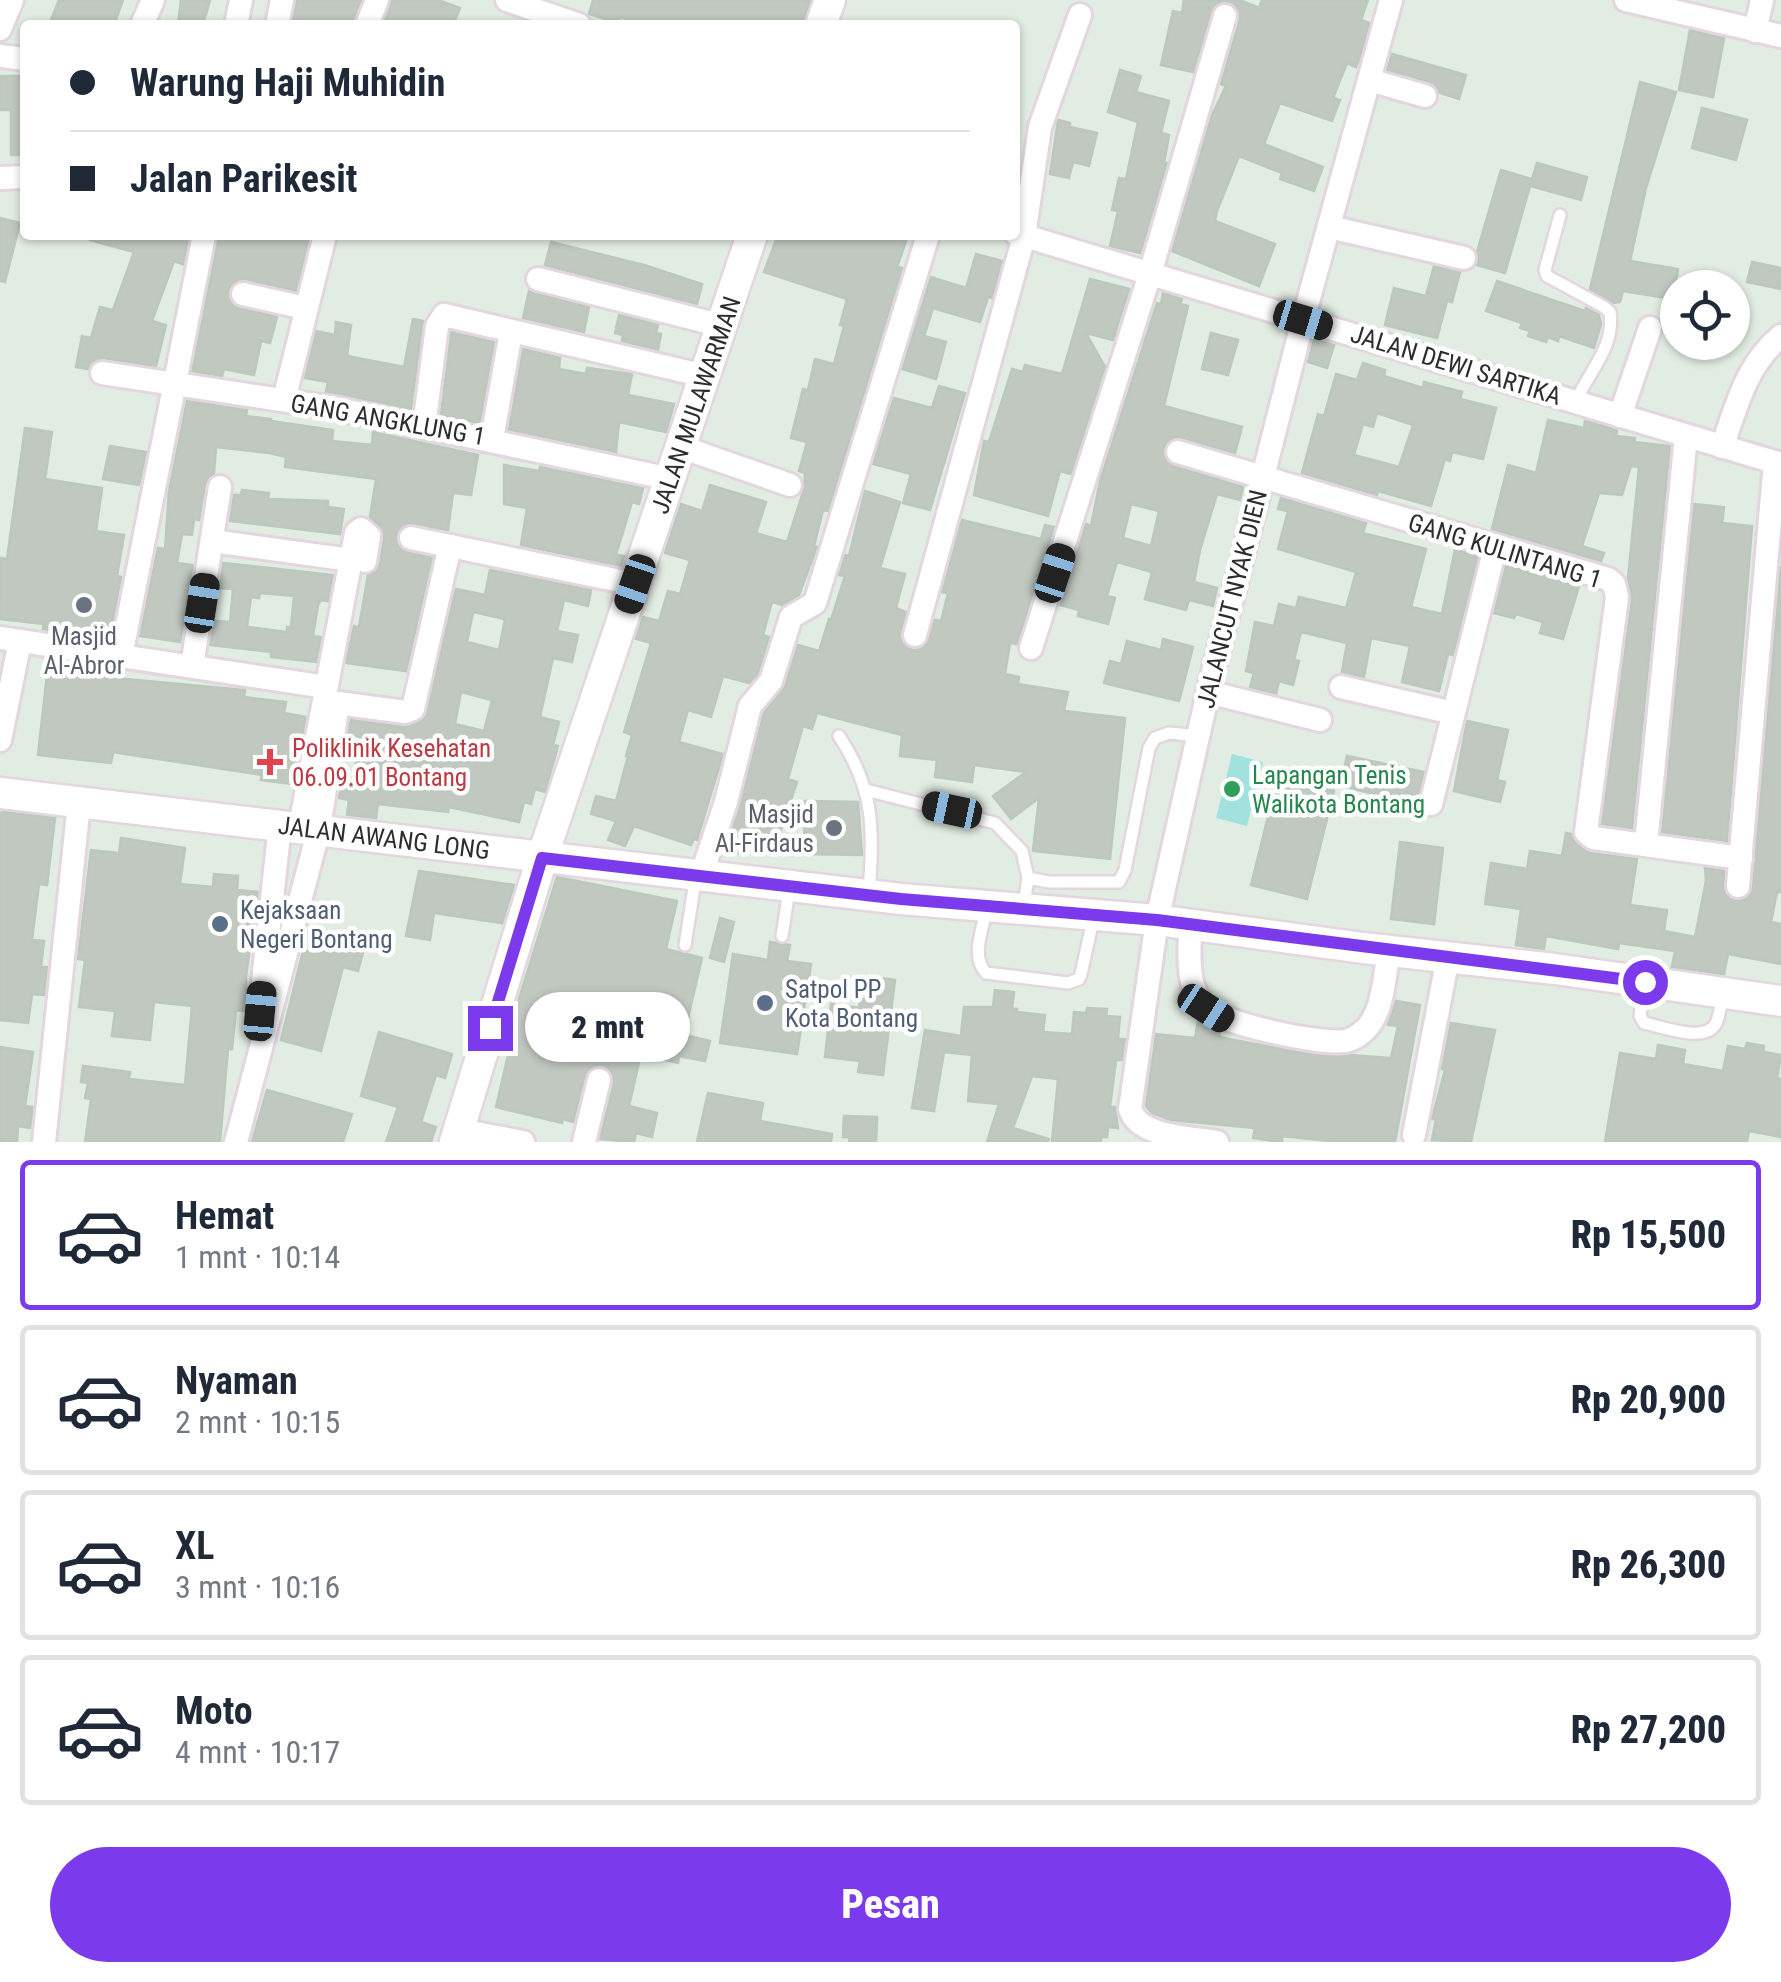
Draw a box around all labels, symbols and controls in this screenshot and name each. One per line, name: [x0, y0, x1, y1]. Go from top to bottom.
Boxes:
text: Warung Haji Muhidin: [130, 61, 445, 105]
text: Jalan Parikesit: [130, 157, 357, 201]
map controls: [1660, 270, 1750, 360]
button: locate: [1660, 270, 1750, 360]
street label: JALAN MULAWARMAN: [645, 293, 747, 517]
car: [1270, 297, 1336, 343]
street label: JALAN DEWI SARTIKA: [1347, 319, 1565, 411]
street label: GANG ANGKLUNG 1: [288, 389, 488, 451]
street label: JALANCUT NYAK DIEN: [1191, 487, 1273, 711]
street label: GANG KULINTANG 1: [1405, 508, 1605, 594]
car: [1031, 540, 1079, 606]
car: [611, 551, 659, 617]
car: [182, 571, 222, 635]
marker: Masjid Al-Abror: [73, 594, 95, 616]
place label: Masjid Al-Abror: [44, 622, 125, 680]
place label: Poliklinik Kesehatan 06.09.01 Bontang: [292, 734, 491, 792]
marker: Poliklinik Kesehatan 06.09.01 Bontang: [257, 749, 283, 775]
place label: Lapangan Tenis Walikota Bontang: [1252, 761, 1425, 819]
marker: Lapangan Tenis Walikota Bontang: [1221, 778, 1243, 800]
car: [920, 789, 984, 831]
place label: Masjid Al-Firdaus: [715, 800, 814, 858]
street label: JALAN AWANG LONG: [277, 811, 491, 865]
marker: Masjid Al-Firdaus: [823, 817, 845, 839]
place label: Kejaksaan Negeri Bontang: [240, 896, 392, 954]
marker: Kejaksaan Negeri Bontang: [209, 913, 231, 935]
route start: [1623, 960, 1668, 1005]
place label: Satpol PP Kota Bontang: [785, 975, 918, 1033]
car: [1173, 979, 1239, 1037]
car: [242, 980, 278, 1042]
marker: Satpol PP Kota Bontang: [754, 992, 776, 1014]
callout: 2 mnt: [525, 993, 690, 1063]
route end: [468, 1006, 513, 1051]
text: 2 mnt: [571, 1008, 644, 1046]
icon: car: [55, 1190, 145, 1280]
text: Hemat: [175, 1194, 274, 1238]
text: Rp 15,500: [1571, 1213, 1726, 1257]
text: 1 mnt · 10:14: [175, 1238, 340, 1276]
icon: car: [55, 1355, 145, 1445]
text: Nyaman: [175, 1359, 298, 1403]
text: Rp 20,900: [1571, 1378, 1726, 1422]
text: 2 mnt · 10:15: [175, 1403, 340, 1441]
icon: car: [55, 1520, 145, 1610]
text: XL: [175, 1524, 214, 1568]
text: Rp 26,300: [1571, 1543, 1726, 1587]
text: 3 mnt · 10:16: [175, 1568, 340, 1606]
icon: car: [55, 1685, 145, 1775]
text: Moto: [175, 1689, 253, 1733]
text: Rp 27,200: [1571, 1708, 1726, 1752]
text: 4 mnt · 10:17: [175, 1733, 340, 1771]
button: Pesan: [50, 1847, 1731, 1962]

